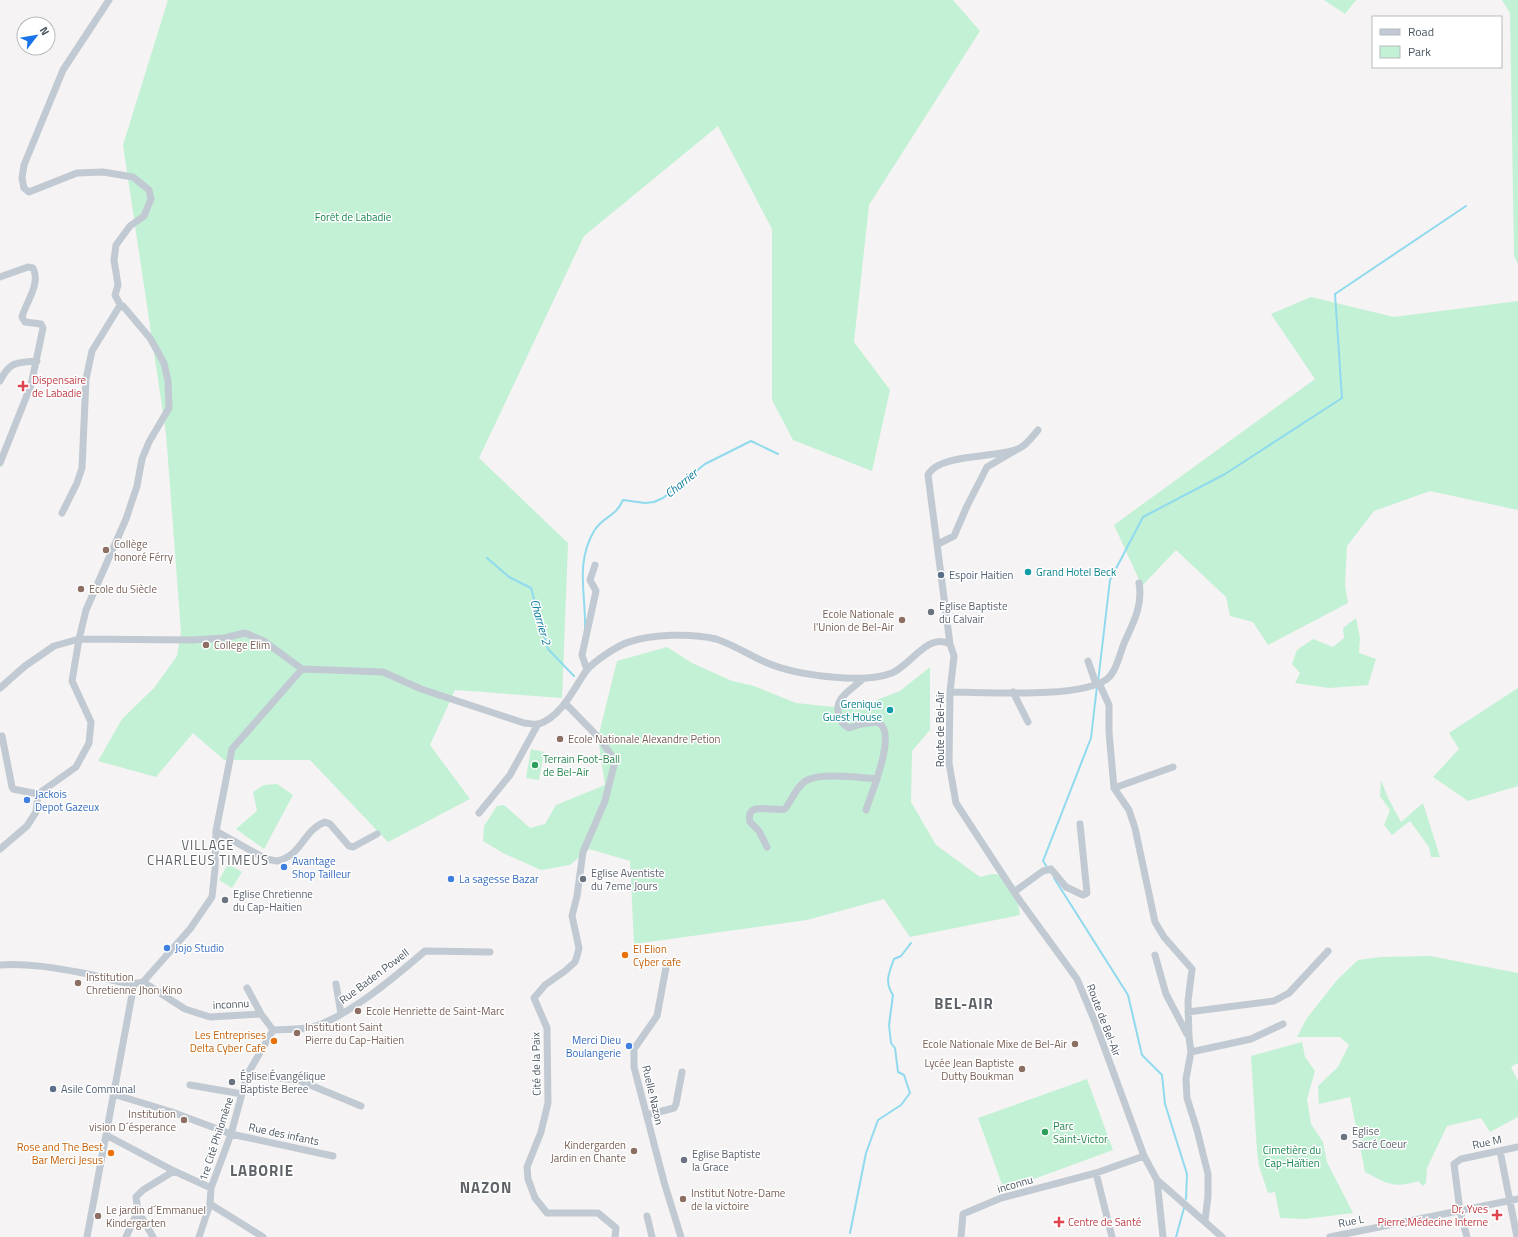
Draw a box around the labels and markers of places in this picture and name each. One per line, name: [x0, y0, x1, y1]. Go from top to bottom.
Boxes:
place label: Dispensaire de Labadie: [32, 372, 87, 401]
marker: Dispensaire de Labadie: [17, 380, 29, 392]
place label: Collège honoré Férry: [114, 536, 174, 565]
marker: Collège honoré Férry: [101, 545, 111, 555]
place label: Grand Hotel Beck: [1036, 564, 1117, 580]
place label: Espoir Haitien: [949, 567, 1014, 583]
marker: Grand Hotel Beck: [1023, 567, 1033, 577]
marker: Espoir Haitien: [936, 570, 946, 580]
place label: Ecole du Siècle: [89, 581, 157, 597]
marker: Ecole du Siècle: [76, 584, 86, 594]
place label: Eglise Baptiste du Calvair: [939, 598, 1008, 627]
place label: Ecole Nationale l'Union de Bel-Air: [813, 606, 894, 635]
marker: Eglise Baptiste du Calvair: [926, 607, 936, 617]
marker: Ecole Nationale l'Union de Bel-Air: [897, 615, 907, 625]
place label: College Elim: [214, 637, 270, 653]
marker: College Elim: [201, 640, 211, 650]
place label: Grenique Guest House: [823, 696, 882, 725]
marker: Grenique Guest House: [885, 705, 895, 715]
place label: Ecole Nationale Alexandre Petion: [568, 731, 721, 747]
marker: Ecole Nationale Alexandre Petion: [555, 734, 565, 744]
place label: Terrain Foot-Ball de Bel-Air: [543, 751, 620, 780]
marker: Terrain Foot-Ball de Bel-Air: [530, 760, 540, 770]
place label: Jackois Depot Gazeux: [35, 786, 99, 815]
marker: Jackois Depot Gazeux: [22, 795, 32, 805]
place label: Avantage Shop Tailleur: [292, 853, 351, 882]
marker: Avantage Shop Tailleur: [279, 862, 289, 872]
place label: Eglise Aventiste du 7eme Jours: [591, 865, 665, 894]
place label: La sagesse Bazar: [459, 871, 539, 887]
marker: La sagesse Bazar: [446, 874, 456, 884]
marker: Eglise Aventiste du 7eme Jours: [578, 874, 588, 884]
place label: Eglise Chretienne du Cap-Haitien: [233, 886, 313, 915]
marker: Eglise Chretienne du Cap-Haitien: [220, 895, 230, 905]
place label: Jojo Studio: [175, 940, 224, 956]
place label: El Elion Cyber cafe: [633, 941, 682, 970]
marker: Jojo Studio: [162, 943, 172, 953]
marker: El Elion Cyber cafe: [620, 950, 630, 960]
place label: Institution Chretienne Jhon Kino: [86, 969, 183, 998]
marker: Institution Chretienne Jhon Kino: [73, 978, 83, 988]
place label: Ecole Henriette de Saint-Marc: [366, 1003, 505, 1019]
marker: Ecole Henriette de Saint-Marc: [353, 1006, 363, 1016]
place label: Institutiont Saint Pierre du Cap-Haitien: [305, 1019, 404, 1048]
place label: Les Entreprises Delta Cyber Cafe: [190, 1027, 266, 1056]
marker: Institutiont Saint Pierre du Cap-Haitien: [292, 1028, 302, 1038]
place label: Merci Dieu Boulangerie: [566, 1032, 621, 1061]
marker: Les Entreprises Delta Cyber Cafe: [269, 1036, 279, 1046]
place label: Ecole Nationale Mixe de Bel-Air: [922, 1036, 1067, 1052]
marker: Ecole Nationale Mixe de Bel-Air: [1070, 1039, 1080, 1049]
marker: Merci Dieu Boulangerie: [624, 1041, 634, 1051]
place label: Lycée Jean Baptiste Dutty Boukman: [924, 1055, 1014, 1084]
marker: Lycée Jean Baptiste Dutty Boukman: [1017, 1064, 1027, 1074]
place label: Église Évangélique Baptiste Beree: [240, 1068, 326, 1097]
marker: Église Évangélique Baptiste Beree: [227, 1077, 237, 1087]
place label: Asile Communal: [61, 1081, 135, 1097]
marker: Asile Communal: [48, 1084, 58, 1094]
place label: Institution vision D´ésperance: [89, 1106, 176, 1135]
marker: Institution vision D´ésperance: [179, 1115, 189, 1125]
place label: Parc Saint-Victor: [1053, 1118, 1108, 1147]
place label: Eglise Sacré Coeur: [1352, 1123, 1407, 1152]
marker: Parc Saint-Victor: [1040, 1127, 1050, 1137]
marker: Eglise Sacré Coeur: [1339, 1132, 1349, 1142]
place label: Kindergarden Jardin en Chante: [551, 1137, 626, 1166]
place label: Rose and The Best Bar Merci Jesus: [17, 1139, 103, 1168]
marker: Kindergarden Jardin en Chante: [629, 1146, 639, 1156]
place label: Eglise Baptiste la Grace: [692, 1146, 761, 1175]
marker: Rose and The Best Bar Merci Jesus: [106, 1148, 116, 1158]
marker: Eglise Baptiste la Grace: [679, 1155, 689, 1165]
place label: Institut Notre-Dame de la victoire: [691, 1185, 786, 1214]
marker: Institut Notre-Dame de la victoire: [678, 1194, 688, 1204]
place label: Dr, Yves Pierre,Médecine Interne: [1378, 1201, 1488, 1230]
place label: Le jardin d´Emmanuel Kindergarten: [106, 1202, 206, 1231]
marker: Dr, Yves Pierre,Médecine Interne: [1491, 1209, 1503, 1221]
marker: Le jardin d´Emmanuel Kindergarten: [93, 1211, 103, 1221]
place label: Centre de Santé: [1068, 1214, 1142, 1230]
marker: Centre de Santé: [1053, 1216, 1065, 1228]

